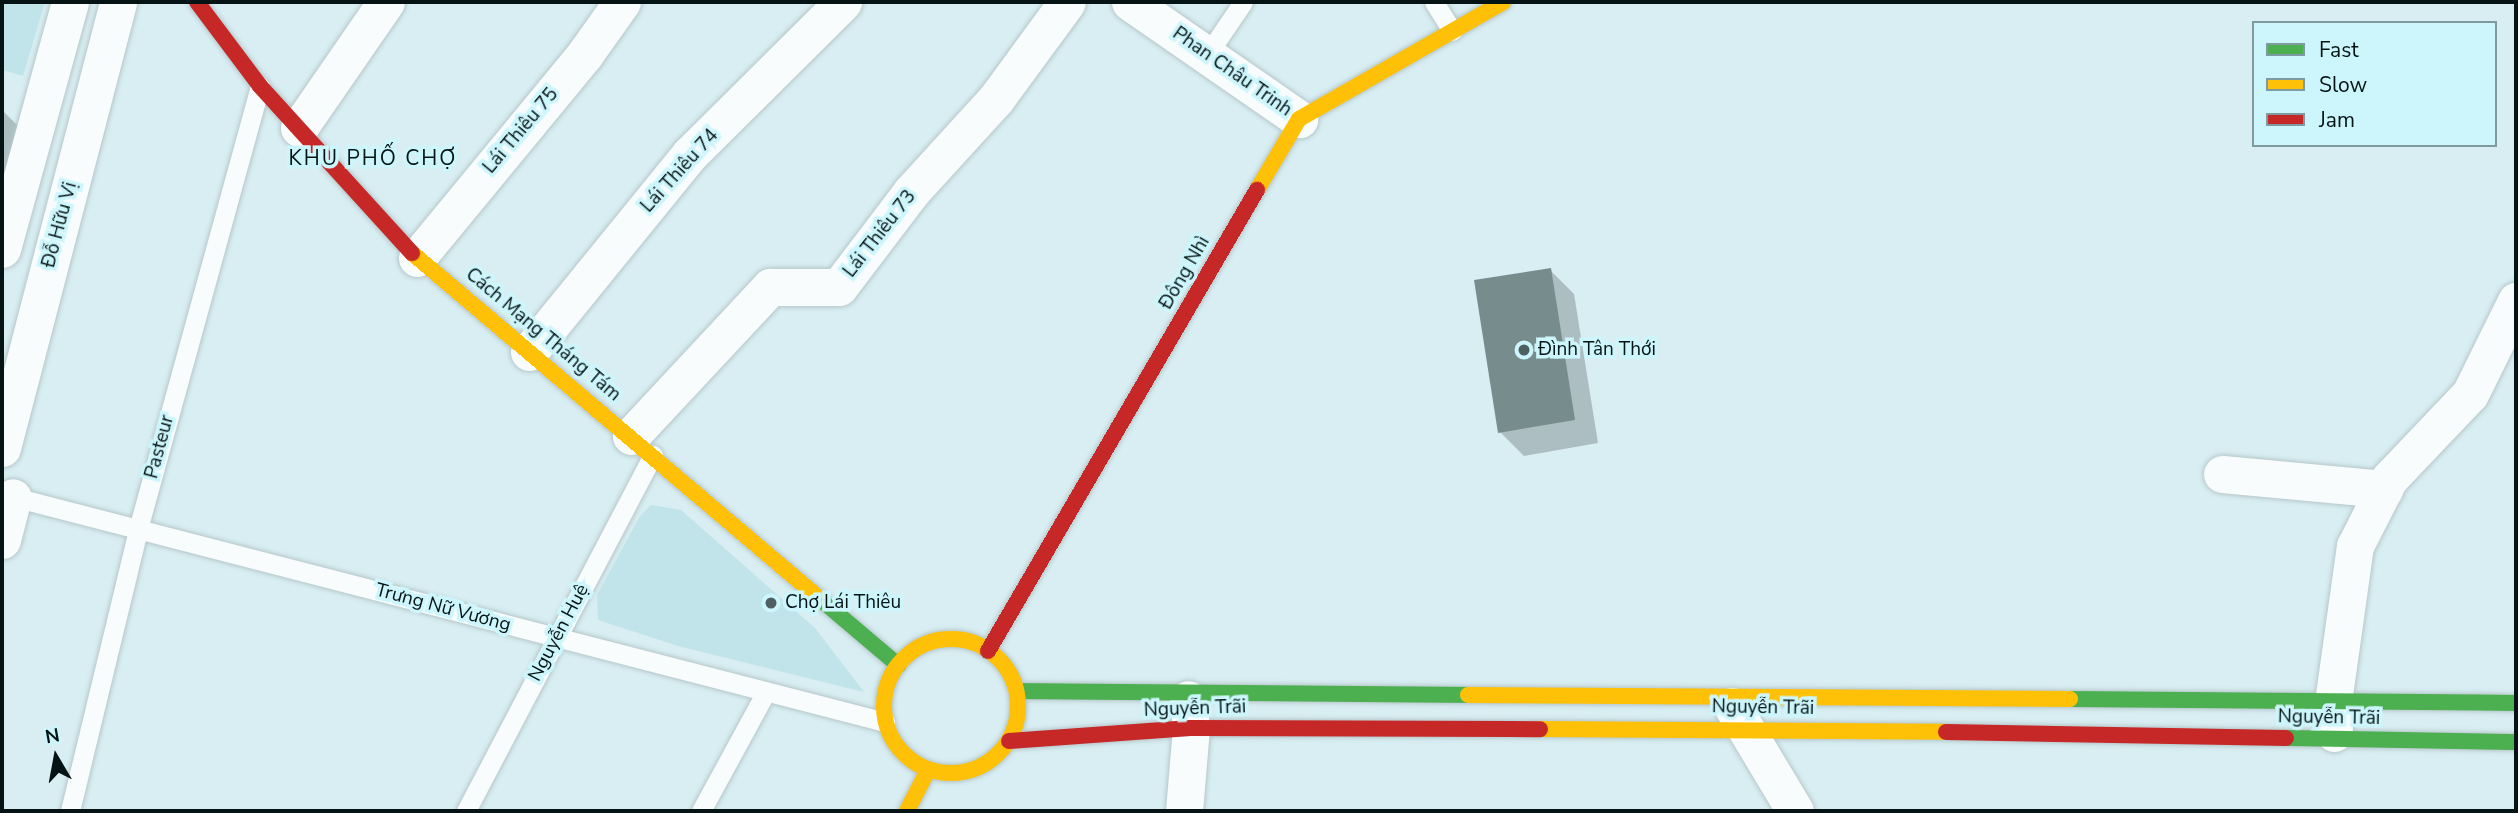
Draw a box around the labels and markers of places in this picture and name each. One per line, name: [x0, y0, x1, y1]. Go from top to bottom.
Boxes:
place label: Đình Tân Thới: [1538, 339, 1656, 361]
marker: Đình Tân Thới: [1516, 342, 1532, 358]
place label: Chợ Lái Thiêu: [785, 592, 901, 614]
marker: Chợ Lái Thiêu: [763, 595, 779, 611]

